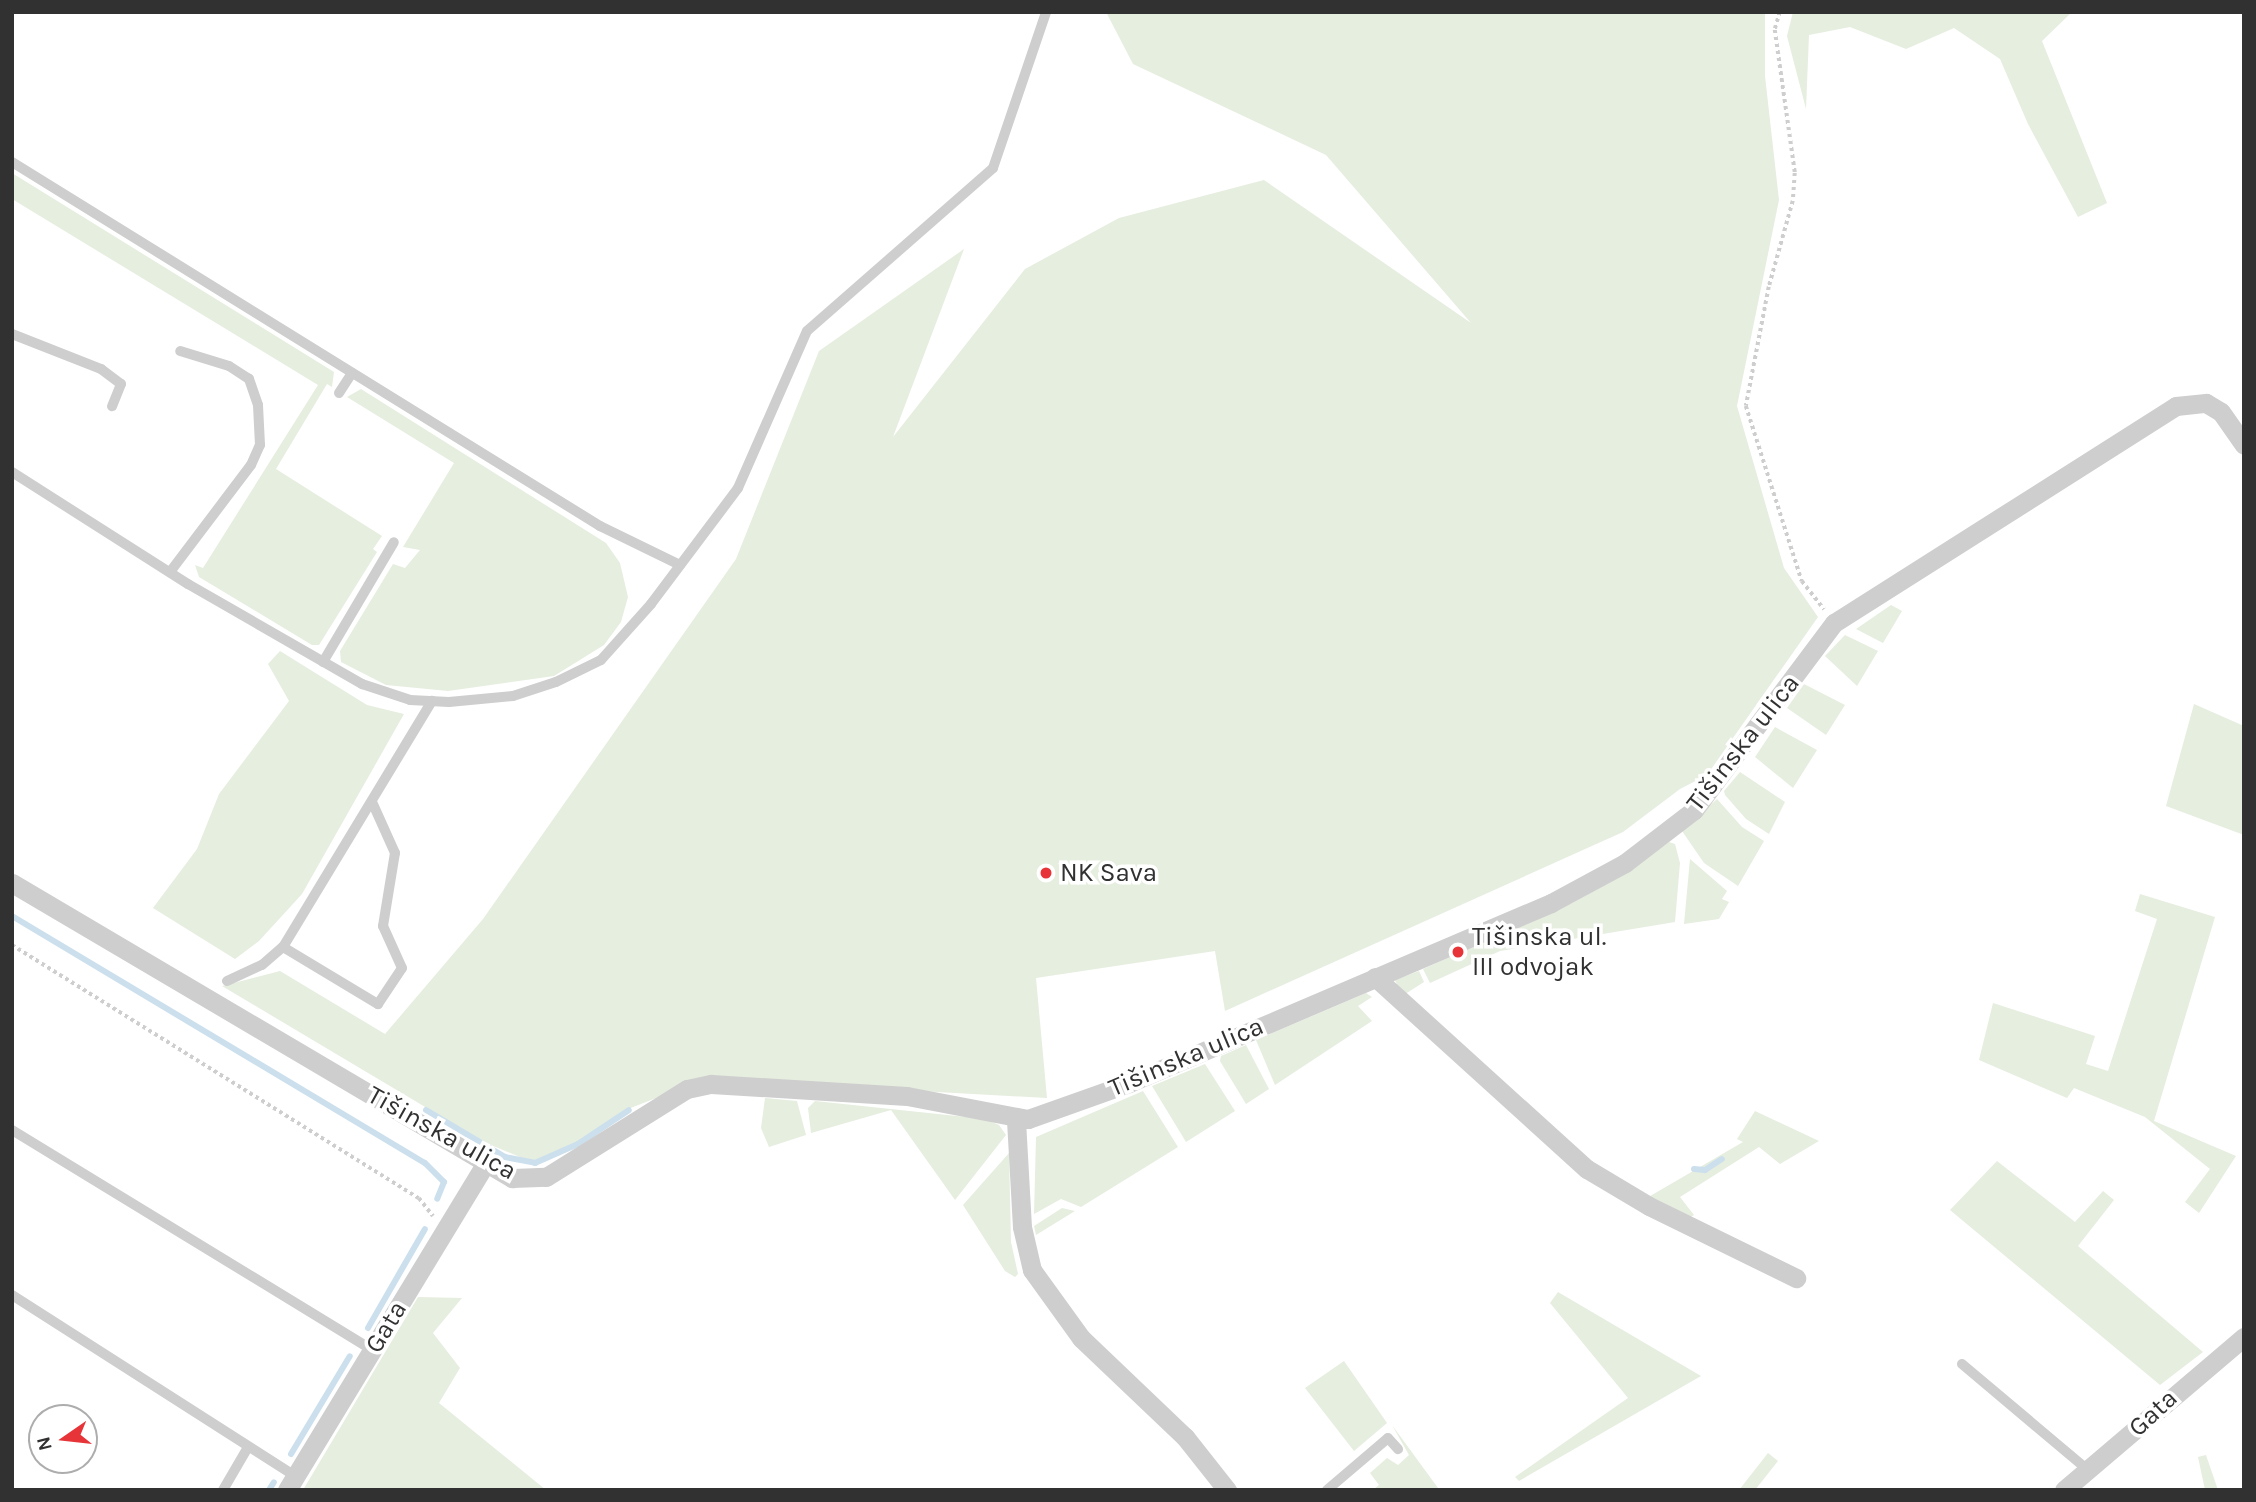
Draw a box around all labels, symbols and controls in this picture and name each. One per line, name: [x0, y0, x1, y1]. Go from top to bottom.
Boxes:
street label: Tišinska ulica: [1680, 668, 1806, 818]
place label: NK Sava: [1060, 857, 1157, 889]
marker: NK Sava: [1038, 865, 1054, 881]
place label: Tišinska ul. III odvojak: [1472, 921, 1606, 982]
marker: Tišinska ul. III odvojak: [1450, 944, 1466, 960]
street label: Tišinska ulica: [1104, 1010, 1268, 1104]
street label: Tišinska ulica: [362, 1079, 522, 1187]
street label: Gata: [358, 1295, 414, 1359]
street label: Gata: [2122, 1383, 2184, 1443]
north arrow: [28, 1404, 98, 1474]
text: N: [32, 1434, 57, 1453]

